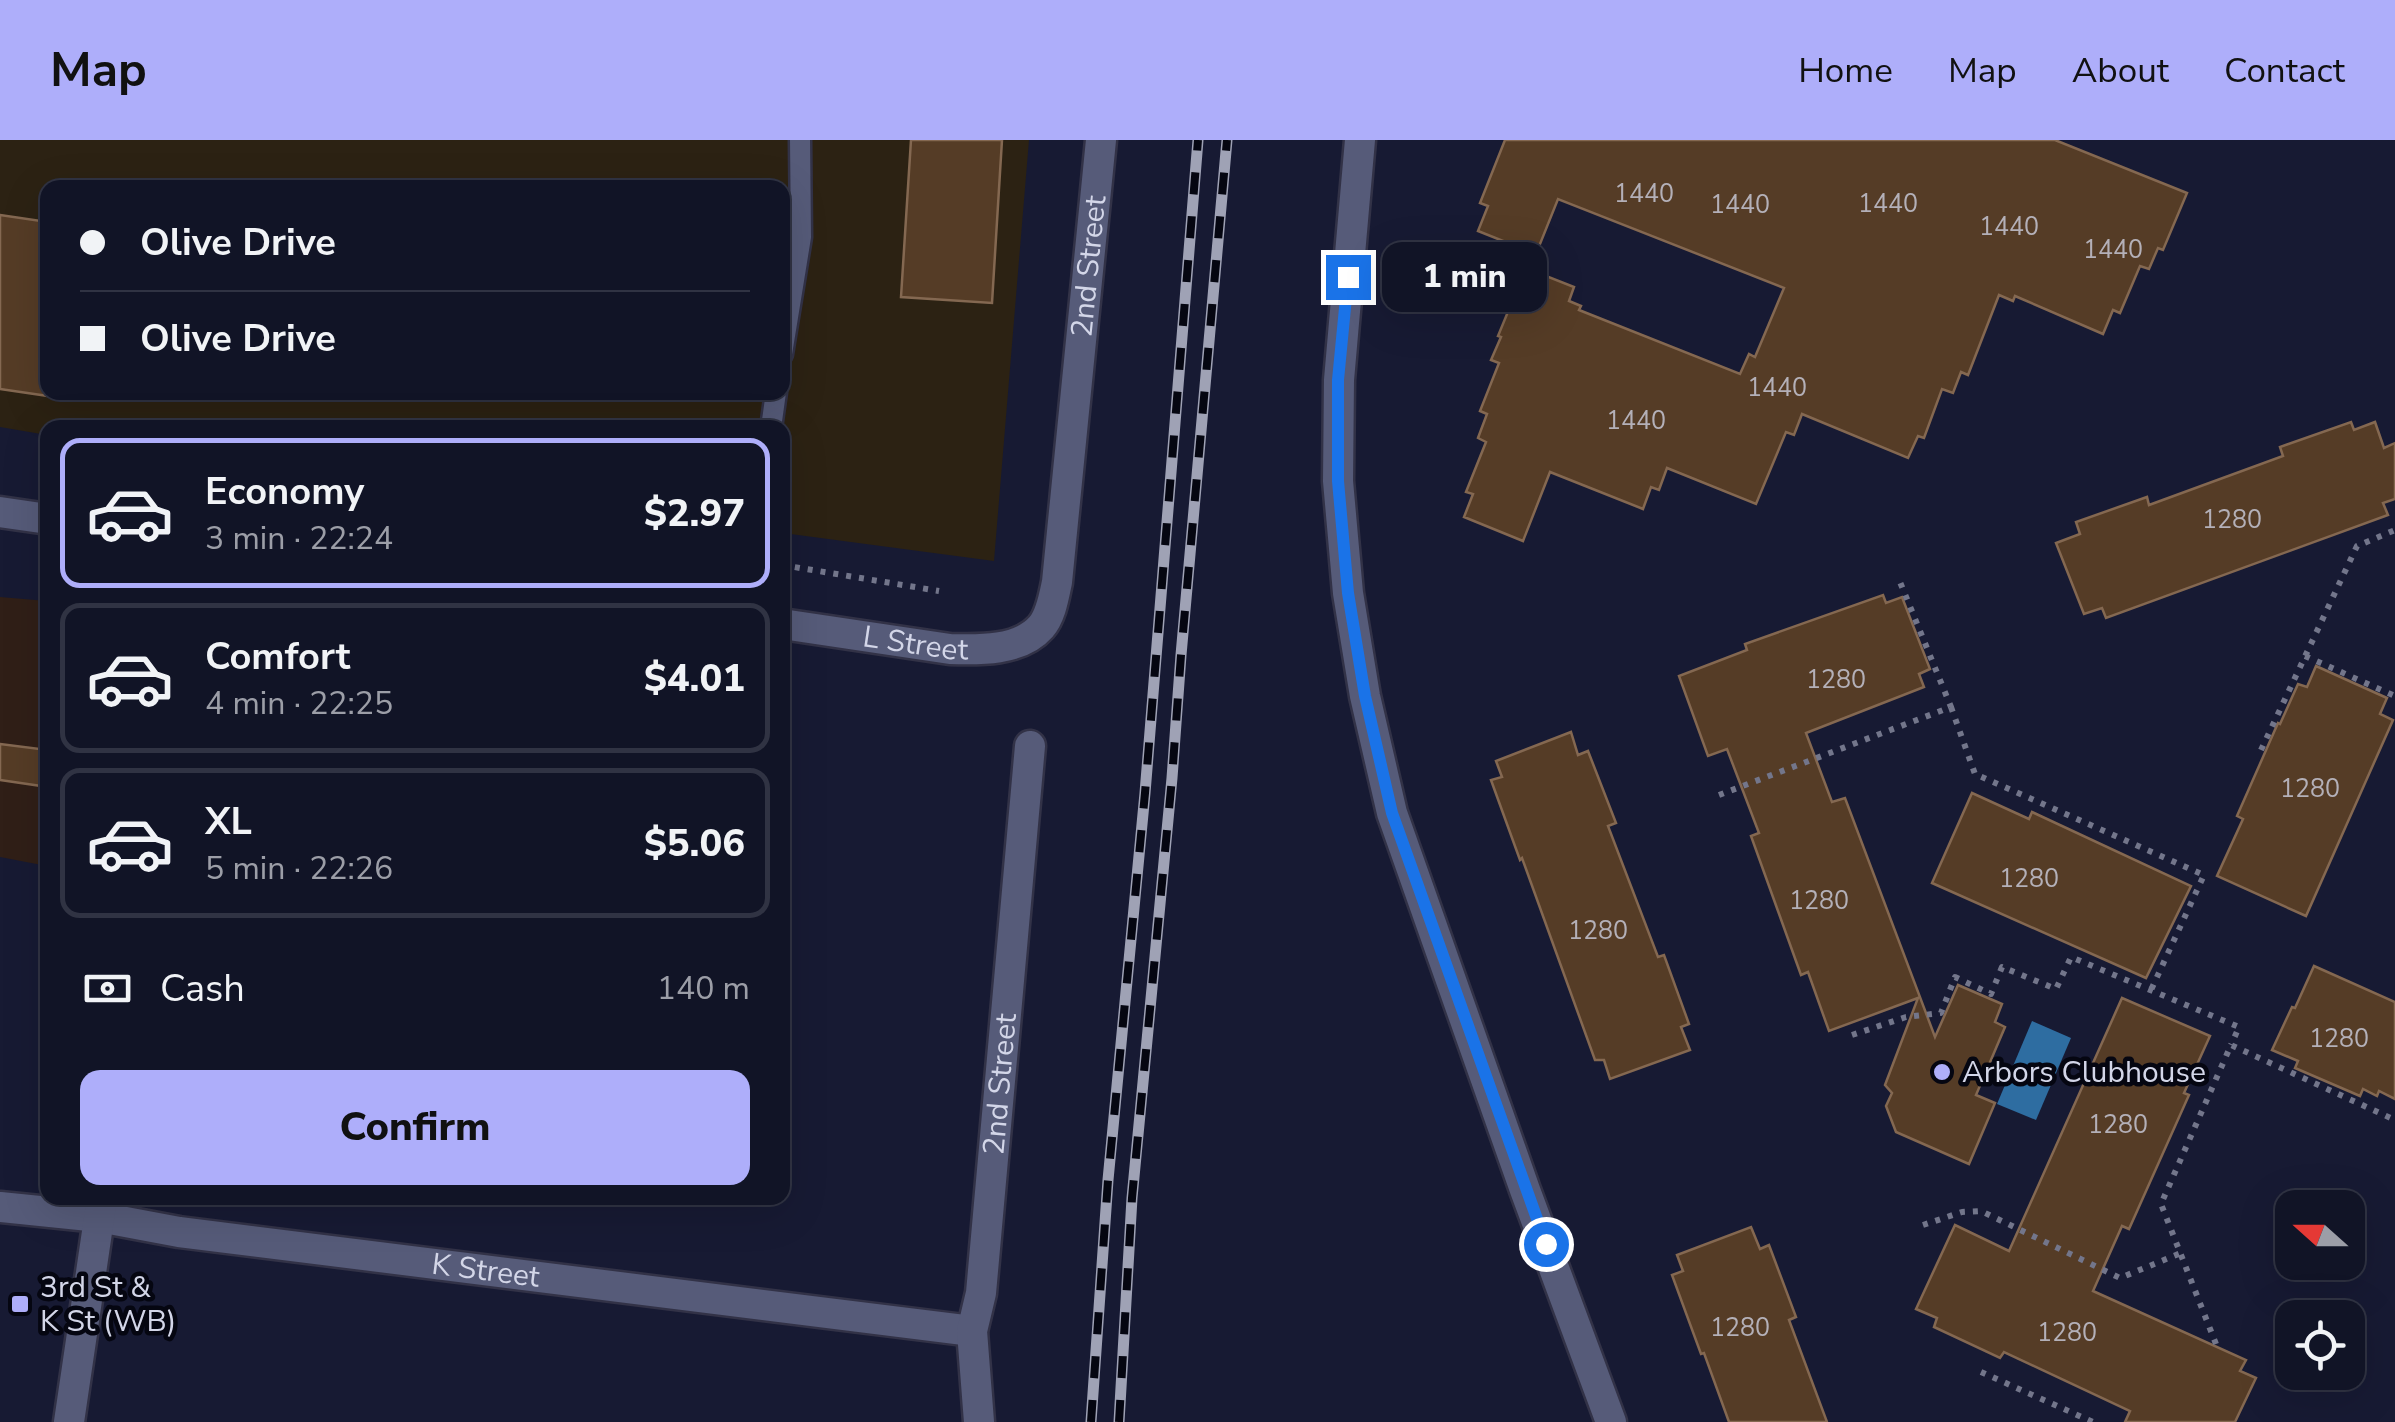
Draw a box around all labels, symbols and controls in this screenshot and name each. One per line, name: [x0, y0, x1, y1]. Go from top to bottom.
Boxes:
text: Map: [50, 37, 147, 103]
text: Home: [1798, 47, 1893, 94]
text: Map: [1948, 47, 2017, 94]
text: About: [2072, 47, 2169, 94]
text: Contact: [2224, 47, 2345, 94]
house number: 1440: [1614, 177, 1674, 211]
house number: 1440: [1858, 187, 1918, 221]
house number: 1440: [1710, 188, 1770, 222]
street label: 2nd Street: [1061, 193, 1116, 339]
house number: 1440: [1979, 210, 2039, 244]
text: Olive Drive: [140, 217, 336, 268]
house number: 1440: [2083, 233, 2143, 267]
callout: 1 min: [1383, 242, 1548, 312]
route end: [1326, 255, 1371, 300]
text: 1 min: [1422, 255, 1507, 298]
text: Olive Drive: [140, 313, 336, 364]
house number: 1440: [1747, 371, 1807, 405]
house number: 1440: [1606, 404, 1666, 438]
text: Economy: [205, 466, 364, 517]
icon: car: [85, 468, 175, 558]
text: $2.97: [644, 488, 745, 539]
house number: 1280: [2202, 503, 2262, 537]
text: 3 min · 22:24: [205, 517, 393, 560]
street label: L Street: [860, 616, 969, 671]
text: Comfort: [205, 631, 350, 682]
icon: car: [85, 633, 175, 723]
text: $4.01: [644, 653, 745, 704]
house number: 1280: [1806, 663, 1866, 697]
text: 4 min · 22:25: [205, 682, 393, 725]
house number: 1280: [2280, 772, 2340, 806]
text: XL: [205, 796, 252, 847]
icon: car: [85, 798, 175, 888]
text: $5.06: [644, 818, 745, 869]
text: 5 min · 22:26: [205, 847, 393, 890]
house number: 1280: [1999, 862, 2059, 896]
house number: 1280: [1789, 884, 1849, 918]
house number: 1280: [1568, 914, 1628, 948]
icon: cash: [80, 961, 135, 1016]
text: Cash: [160, 963, 245, 1014]
text: 140 m: [657, 967, 750, 1010]
street label: 2nd Street: [973, 1011, 1027, 1157]
house number: 1280: [2309, 1022, 2369, 1056]
place label: Arbors Clubhouse: [1962, 1052, 2206, 1093]
marker: Arbors Clubhouse: [1931, 1061, 1953, 1083]
button: Confirm: [80, 1070, 750, 1185]
house number: 1280: [2088, 1108, 2148, 1142]
north arrow: [2275, 1190, 2365, 1280]
map controls: [2275, 1190, 2365, 1390]
route start: [1524, 1222, 1569, 1267]
street label: K Street: [429, 1244, 542, 1298]
place label: 3rd St & K St (WB): [40, 1267, 176, 1342]
marker: 3rd St & K St (WB): [9, 1293, 31, 1315]
button: locate: [2275, 1300, 2365, 1390]
house number: 1280: [1710, 1311, 1770, 1345]
house number: 1280: [2037, 1316, 2097, 1350]

